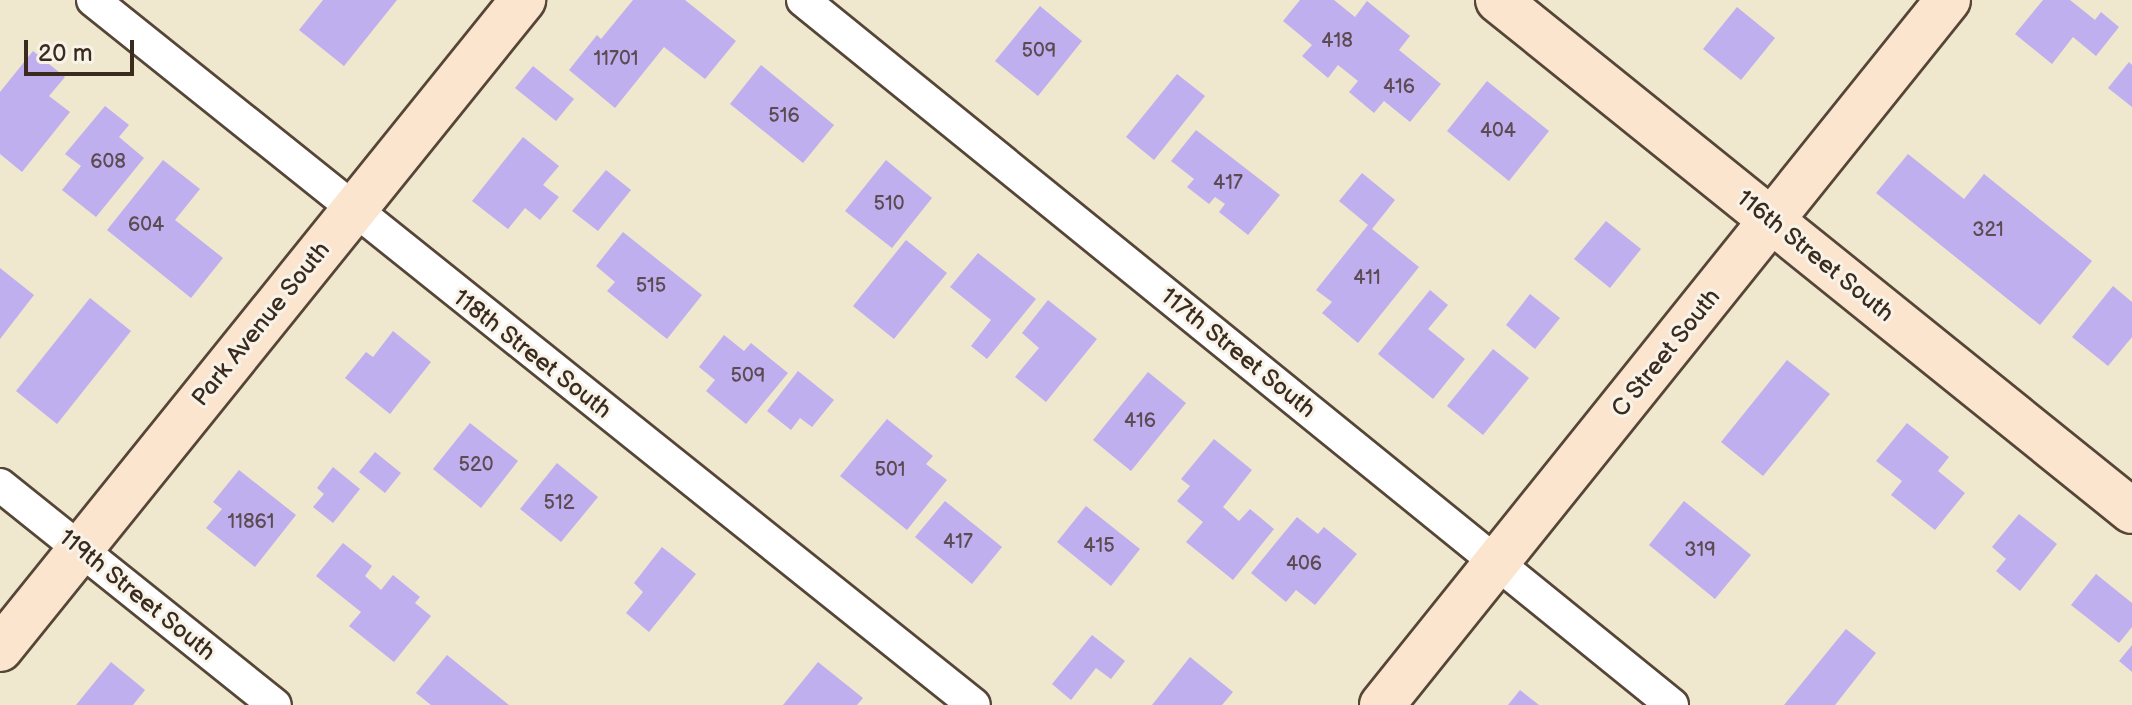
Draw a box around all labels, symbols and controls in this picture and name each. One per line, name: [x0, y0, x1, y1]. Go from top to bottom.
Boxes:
scale bar: [28, 24, 138, 74]
house number: 418: [1321, 29, 1353, 53]
text: 20 m: [38, 39, 93, 68]
house number: 509: [1022, 39, 1056, 63]
house number: 11701: [594, 47, 638, 71]
house number: 416: [1383, 75, 1415, 99]
house number: 516: [768, 104, 800, 128]
house number: 404: [1480, 119, 1516, 143]
house number: 608: [90, 150, 126, 174]
house number: 417: [1213, 171, 1243, 195]
street label: 116th Street South: [1730, 184, 1900, 328]
house number: 510: [874, 192, 904, 216]
house number: 604: [128, 213, 164, 237]
house number: 321: [1972, 218, 2004, 242]
street label: Park Avenue South: [186, 236, 336, 412]
house number: 411: [1353, 266, 1381, 290]
house number: 515: [636, 274, 666, 298]
street label: 117th Street South: [1154, 281, 1322, 425]
street label: 118th Street South: [447, 283, 617, 425]
street label: C Street South: [1605, 283, 1727, 423]
house number: 509: [731, 364, 765, 388]
house number: 416: [1124, 409, 1156, 433]
house number: 520: [458, 453, 494, 477]
house number: 501: [875, 458, 905, 482]
house number: 512: [544, 491, 574, 515]
house number: 11861: [227, 510, 275, 534]
street label: 119th Street South: [53, 523, 221, 667]
house number: 417: [943, 530, 973, 554]
house number: 415: [1083, 534, 1115, 558]
house number: 319: [1684, 538, 1716, 562]
house number: 406: [1286, 552, 1322, 576]

